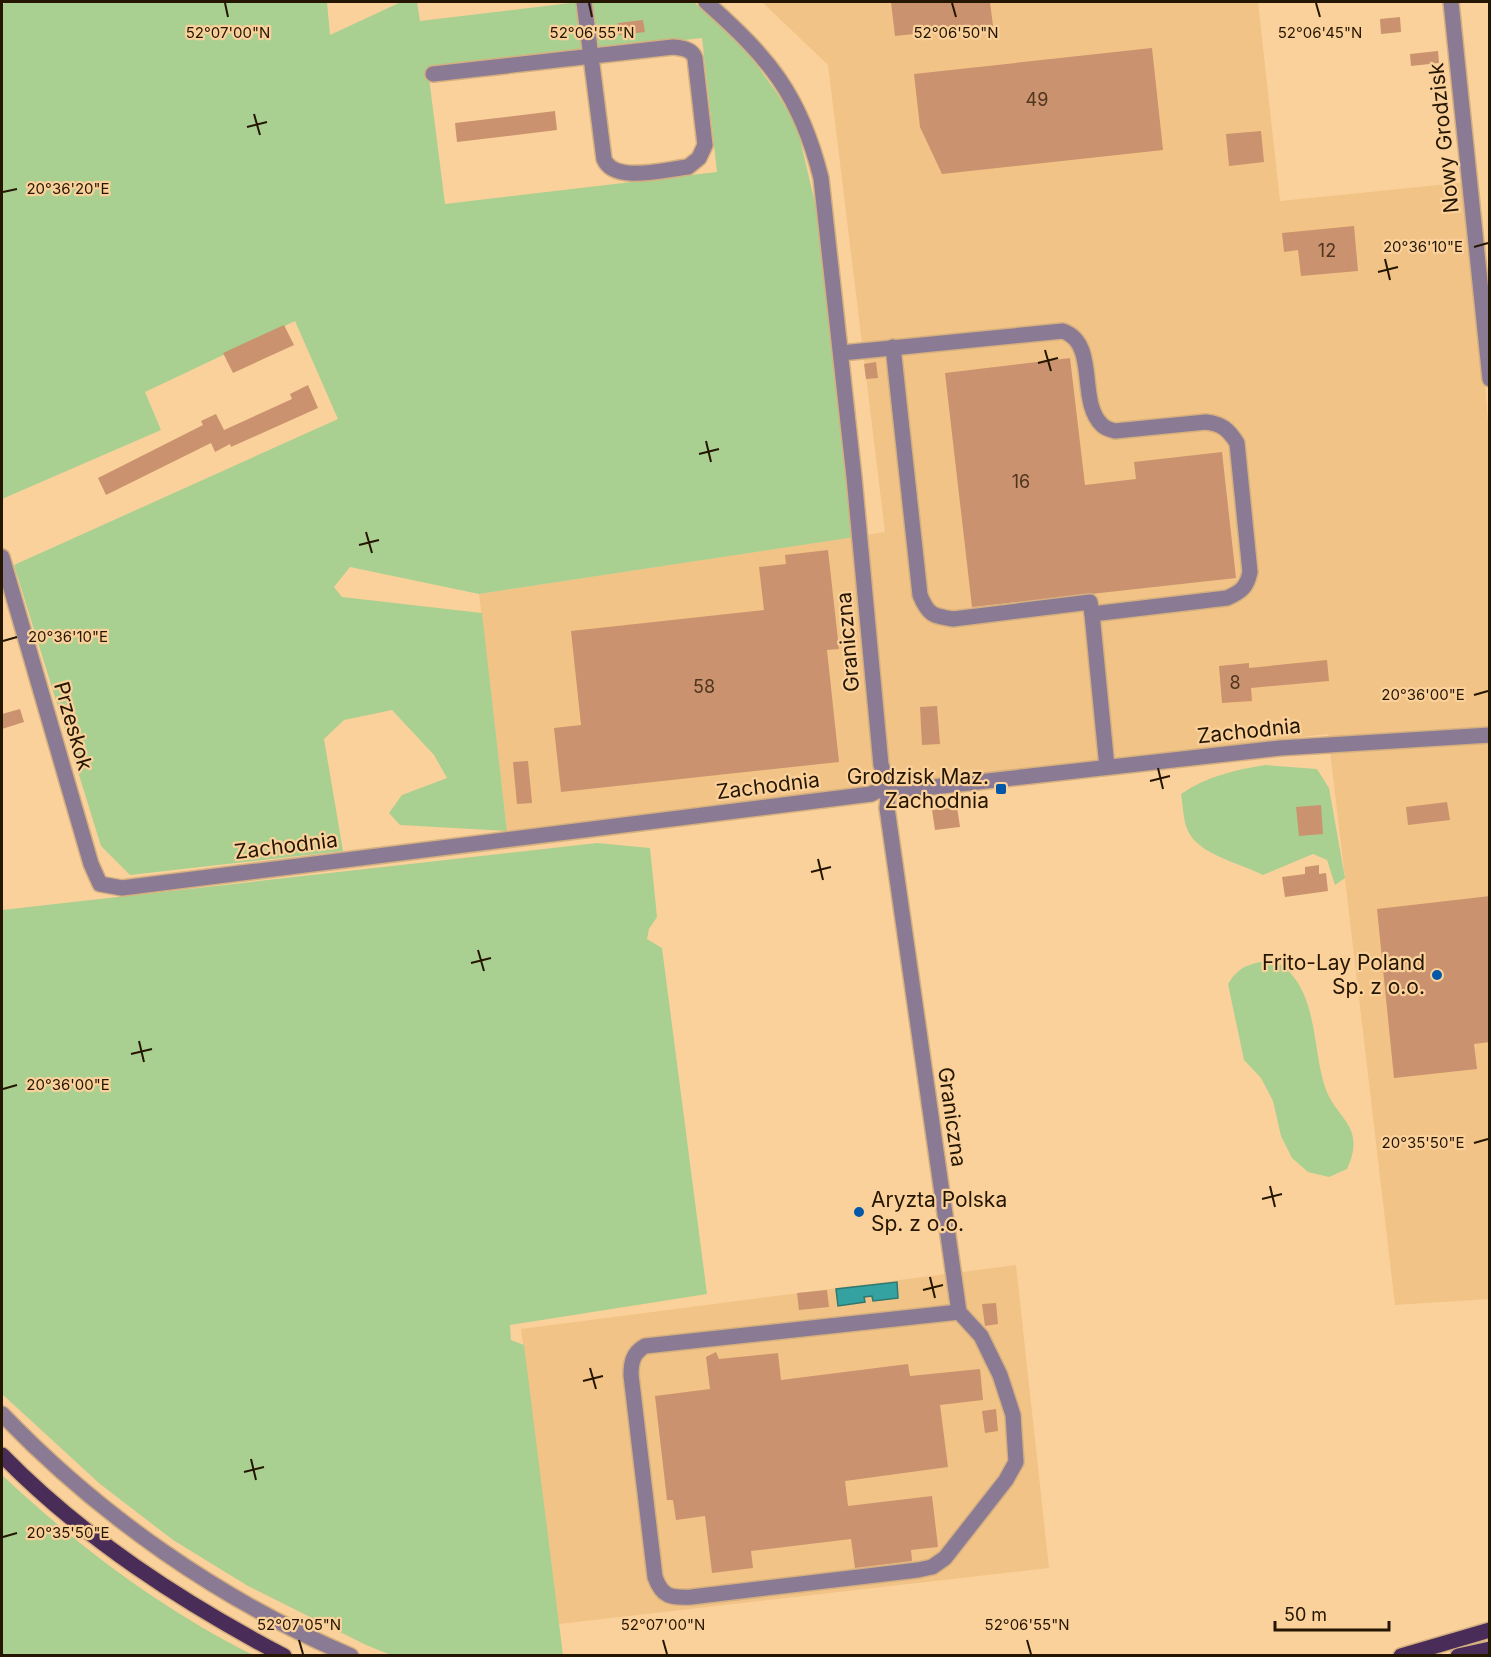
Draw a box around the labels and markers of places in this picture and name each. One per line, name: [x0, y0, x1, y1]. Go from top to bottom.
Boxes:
place label: Grodzisk Maz. Zachodnia: [847, 764, 989, 813]
marker: Grodzisk Maz. Zachodnia: [994, 782, 1008, 796]
place label: Frito-Lay Poland Sp. z o.o.: [1262, 950, 1425, 999]
marker: Frito-Lay Poland Sp. z o.o.: [1430, 968, 1444, 982]
place label: Aryzta Polska Sp. z o.o.: [871, 1187, 1007, 1236]
marker: Aryzta Polska Sp. z o.o.: [852, 1205, 866, 1219]

